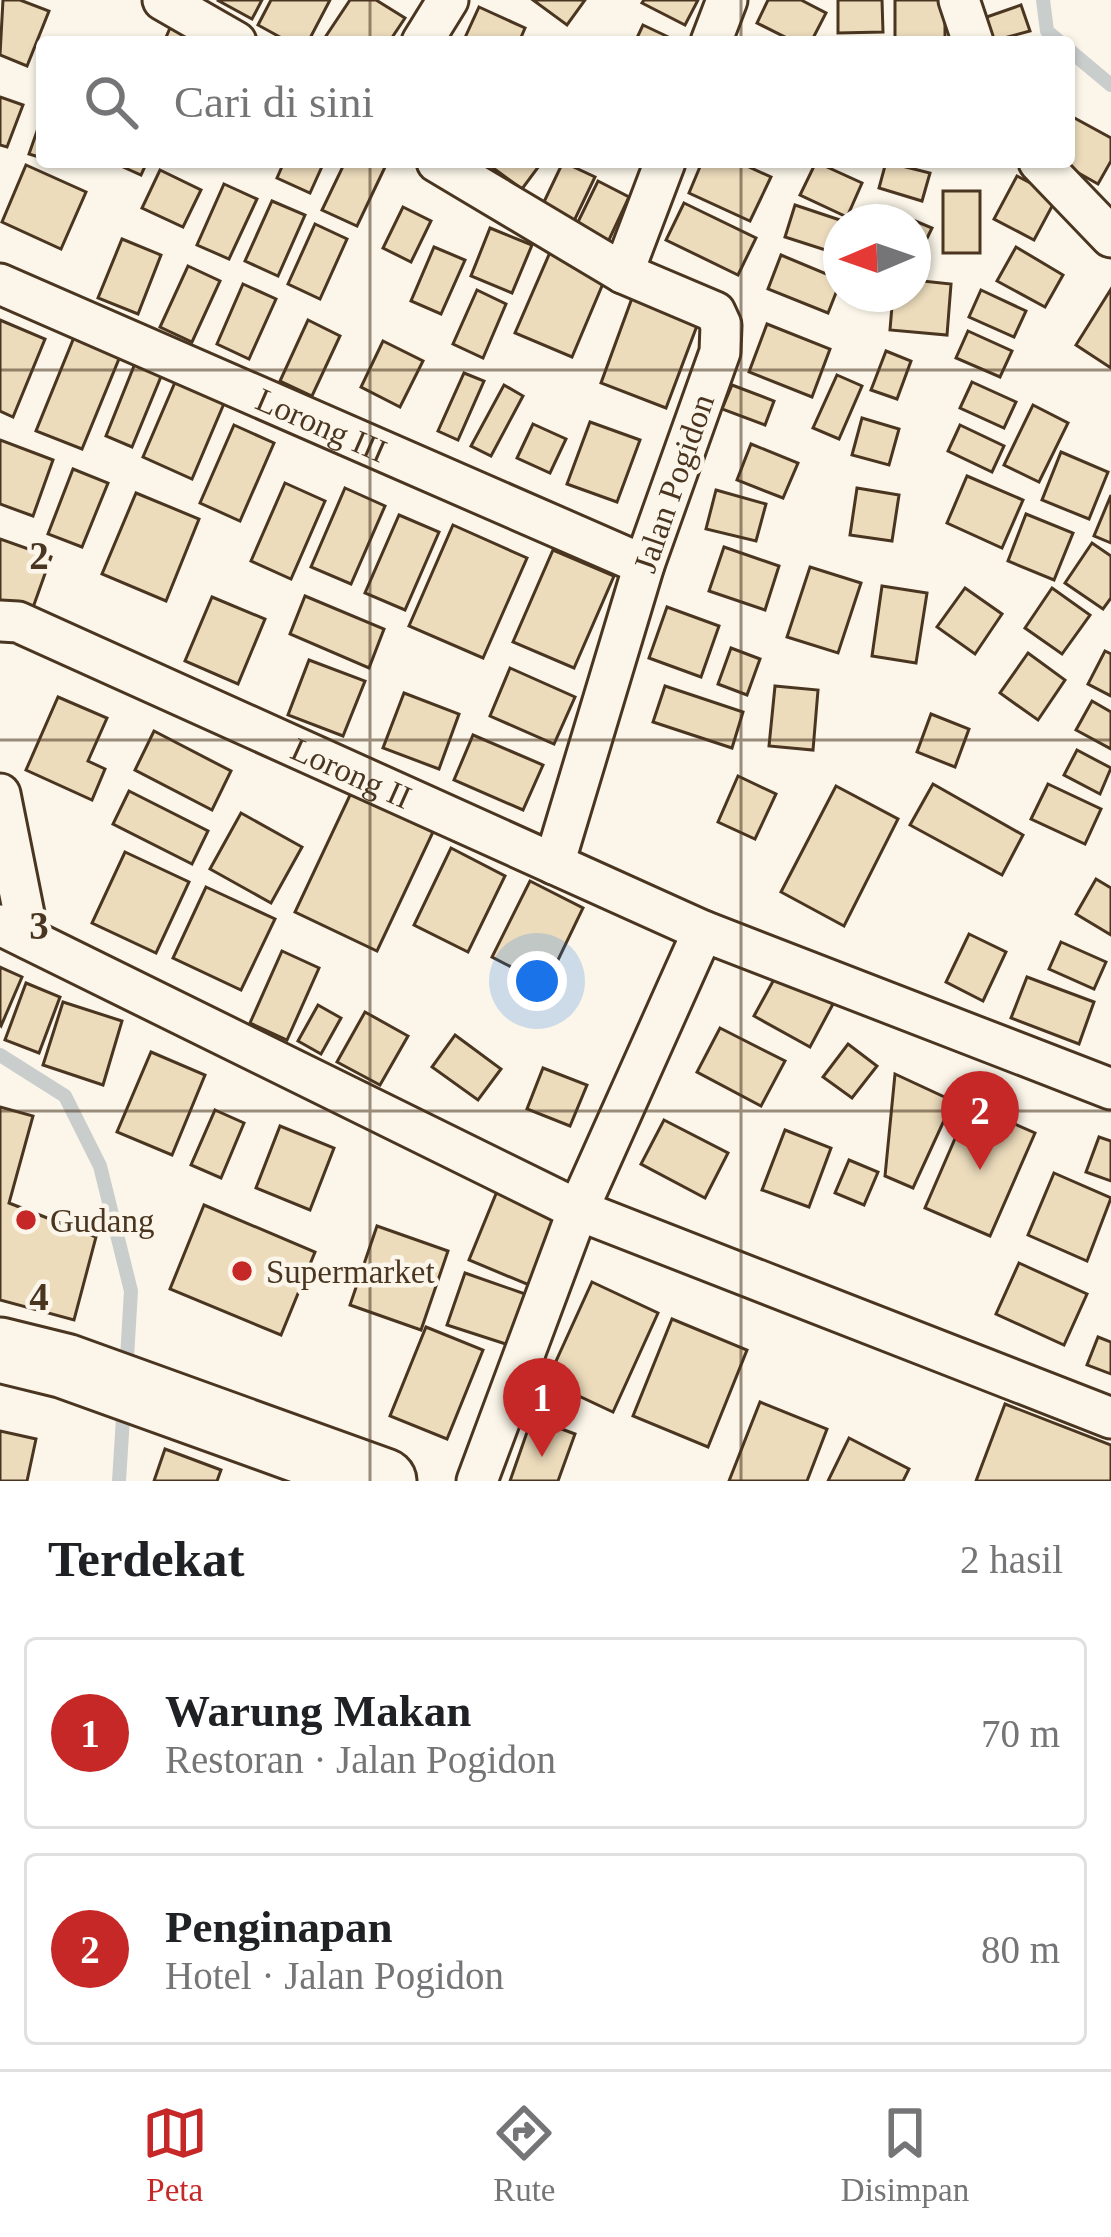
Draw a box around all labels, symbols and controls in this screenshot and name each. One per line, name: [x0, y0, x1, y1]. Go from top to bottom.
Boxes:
search box: [36, 36, 1075, 168]
icon: search: [78, 69, 144, 135]
text: Cari di sini: [174, 77, 374, 127]
north arrow: [823, 204, 931, 312]
street label: Lorong III: [251, 381, 392, 469]
street label: Jalan Pogidon: [627, 389, 721, 577]
text: 2: [29, 534, 49, 577]
street label: Lorong II: [286, 731, 417, 816]
text: 3: [29, 904, 49, 947]
your location: [507, 951, 567, 1011]
pin: 2: [941, 1071, 1019, 1170]
place label: Gudang: [50, 1203, 154, 1239]
marker: Gudang: [13, 1207, 39, 1233]
place label: Supermarket: [266, 1254, 435, 1290]
marker: Supermarket: [229, 1258, 255, 1284]
text: 4: [29, 1275, 49, 1318]
pin: 1: [503, 1358, 581, 1457]
text: Terdekat: [48, 1531, 244, 1587]
text: 2 hasil: [960, 1538, 1063, 1581]
text: Warung Makan: [165, 1686, 471, 1736]
text: 1: [80, 1712, 100, 1755]
text: 70 m: [981, 1712, 1060, 1755]
text: Restoran · Jalan Pogidon: [165, 1738, 556, 1781]
text: Penginapan: [165, 1902, 393, 1952]
text: 2: [80, 1928, 100, 1971]
text: 80 m: [981, 1928, 1060, 1971]
text: Hotel · Jalan Pogidon: [165, 1954, 504, 1997]
tab: Peta: [142, 2100, 208, 2209]
tab: Rute: [491, 2100, 557, 2209]
tab: Disimpan: [841, 2100, 969, 2209]

